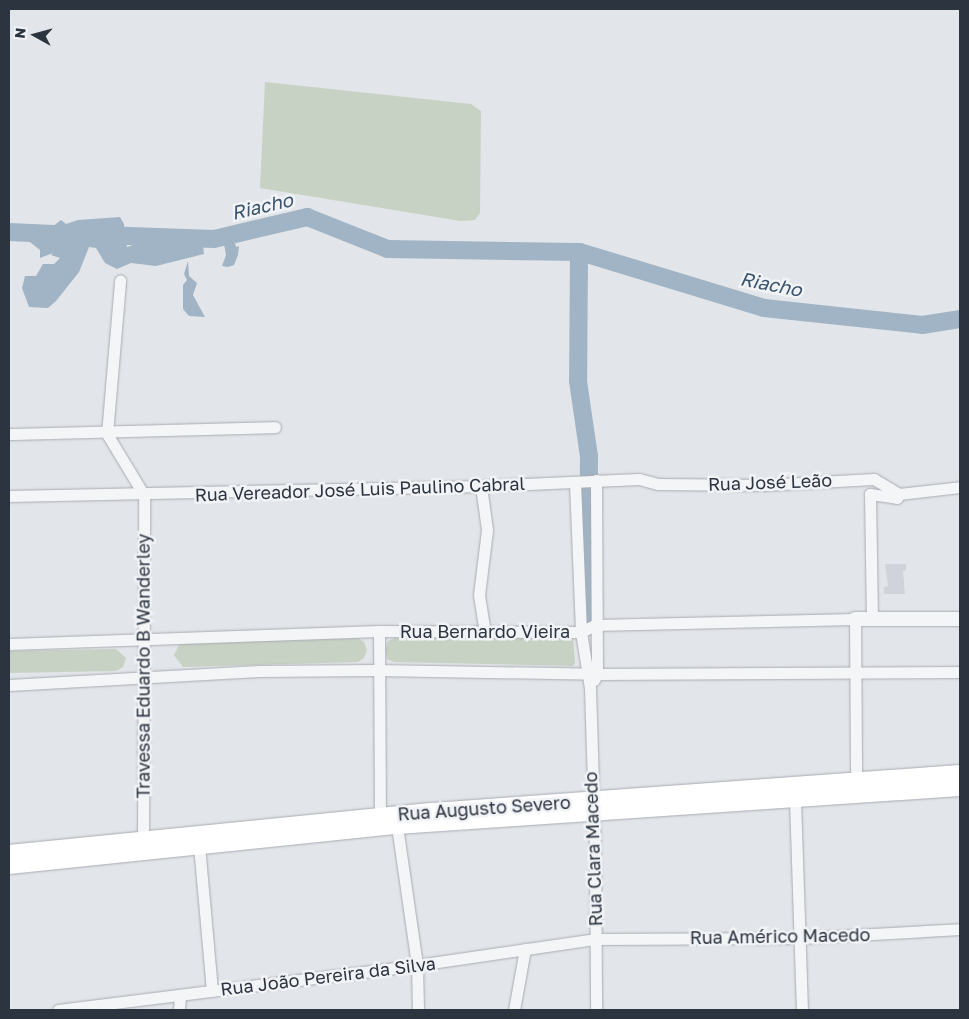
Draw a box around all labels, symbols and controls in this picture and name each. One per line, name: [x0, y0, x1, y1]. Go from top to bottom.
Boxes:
north arrow: [10, 10, 60, 60]
text: N: [11, 27, 29, 39]
water label: Riacho: [229, 188, 295, 224]
water label: Riacho: [738, 267, 804, 301]
street label: Rua José Leão: [708, 469, 832, 495]
street label: Rua Vereador José Luis Paulino Cabral: [194, 472, 526, 506]
street label: Travessa Eduardo B Wanderley: [132, 534, 154, 798]
street label: Rua Bernardo Vieira: [400, 620, 570, 642]
street label: Rua Clara Macedo: [580, 771, 606, 927]
street label: Rua Augusto Severo: [397, 791, 571, 825]
street label: Rua Américo Macedo: [690, 924, 870, 948]
street label: Rua João Pereira da Silva: [219, 952, 437, 1000]

